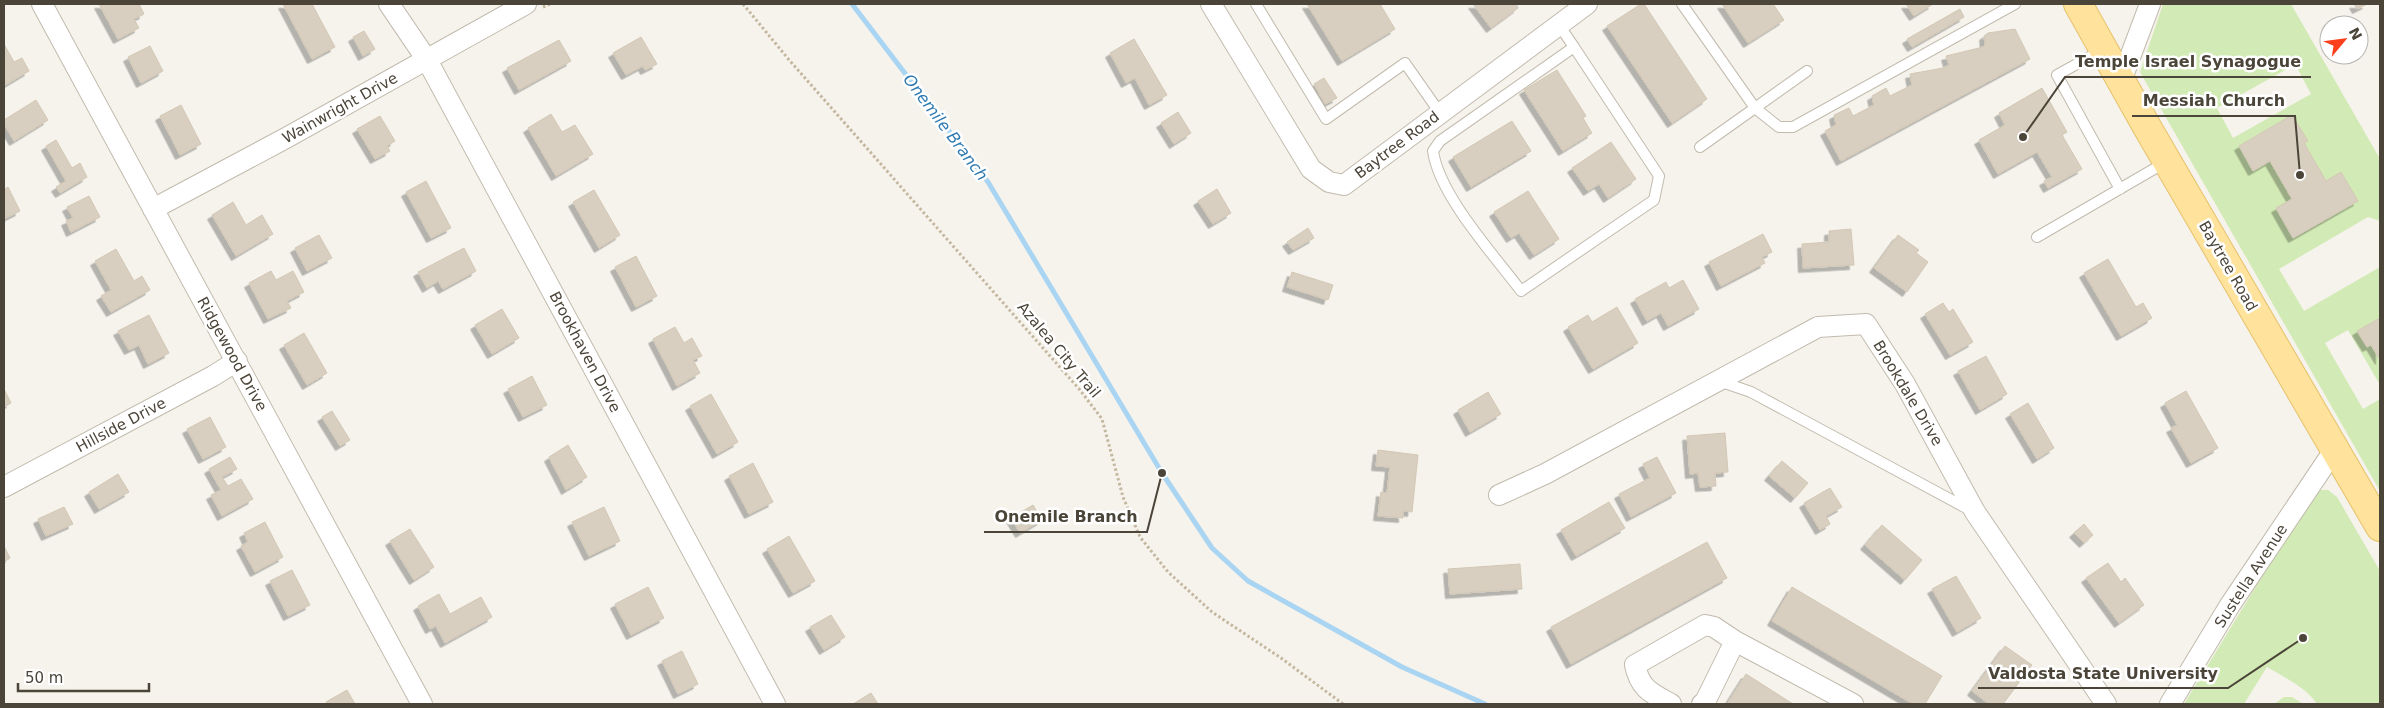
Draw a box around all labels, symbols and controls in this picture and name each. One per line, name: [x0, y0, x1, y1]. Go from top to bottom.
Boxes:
north arrow: [2319, 15, 2369, 65]
text: N: [2346, 25, 2365, 43]
callout: Temple Israel Synagogue: [2065, 46, 2311, 77]
text: Temple Israel Synagogue: [2075, 52, 2301, 71]
street label: Wainwright Drive: [279, 69, 401, 147]
water label: Onemile Branch: [899, 70, 992, 184]
callout: Messiah Church: [2132, 85, 2295, 116]
text: Messiah Church: [2143, 91, 2285, 110]
street label: Baytree Road: [1351, 107, 1443, 183]
street label: Baytree Road: [2195, 218, 2261, 314]
street label: Brookhaven Drive: [546, 289, 624, 415]
street label: Ridgewood Drive: [193, 294, 271, 414]
street label: Azalea City Trail: [1014, 298, 1104, 402]
street label: Brookdale Drive: [1869, 337, 1947, 449]
street label: Hillside Drive: [73, 394, 169, 456]
callout: Onemile Branch: [984, 501, 1147, 532]
text: Onemile Branch: [994, 507, 1138, 526]
street label: Sustella Avenue: [2211, 521, 2291, 631]
callout: Valdosta State University: [1978, 657, 2228, 688]
scale bar: [18, 660, 149, 692]
text: Valdosta State University: [1988, 664, 2219, 683]
text: 50 m: [25, 669, 63, 687]

